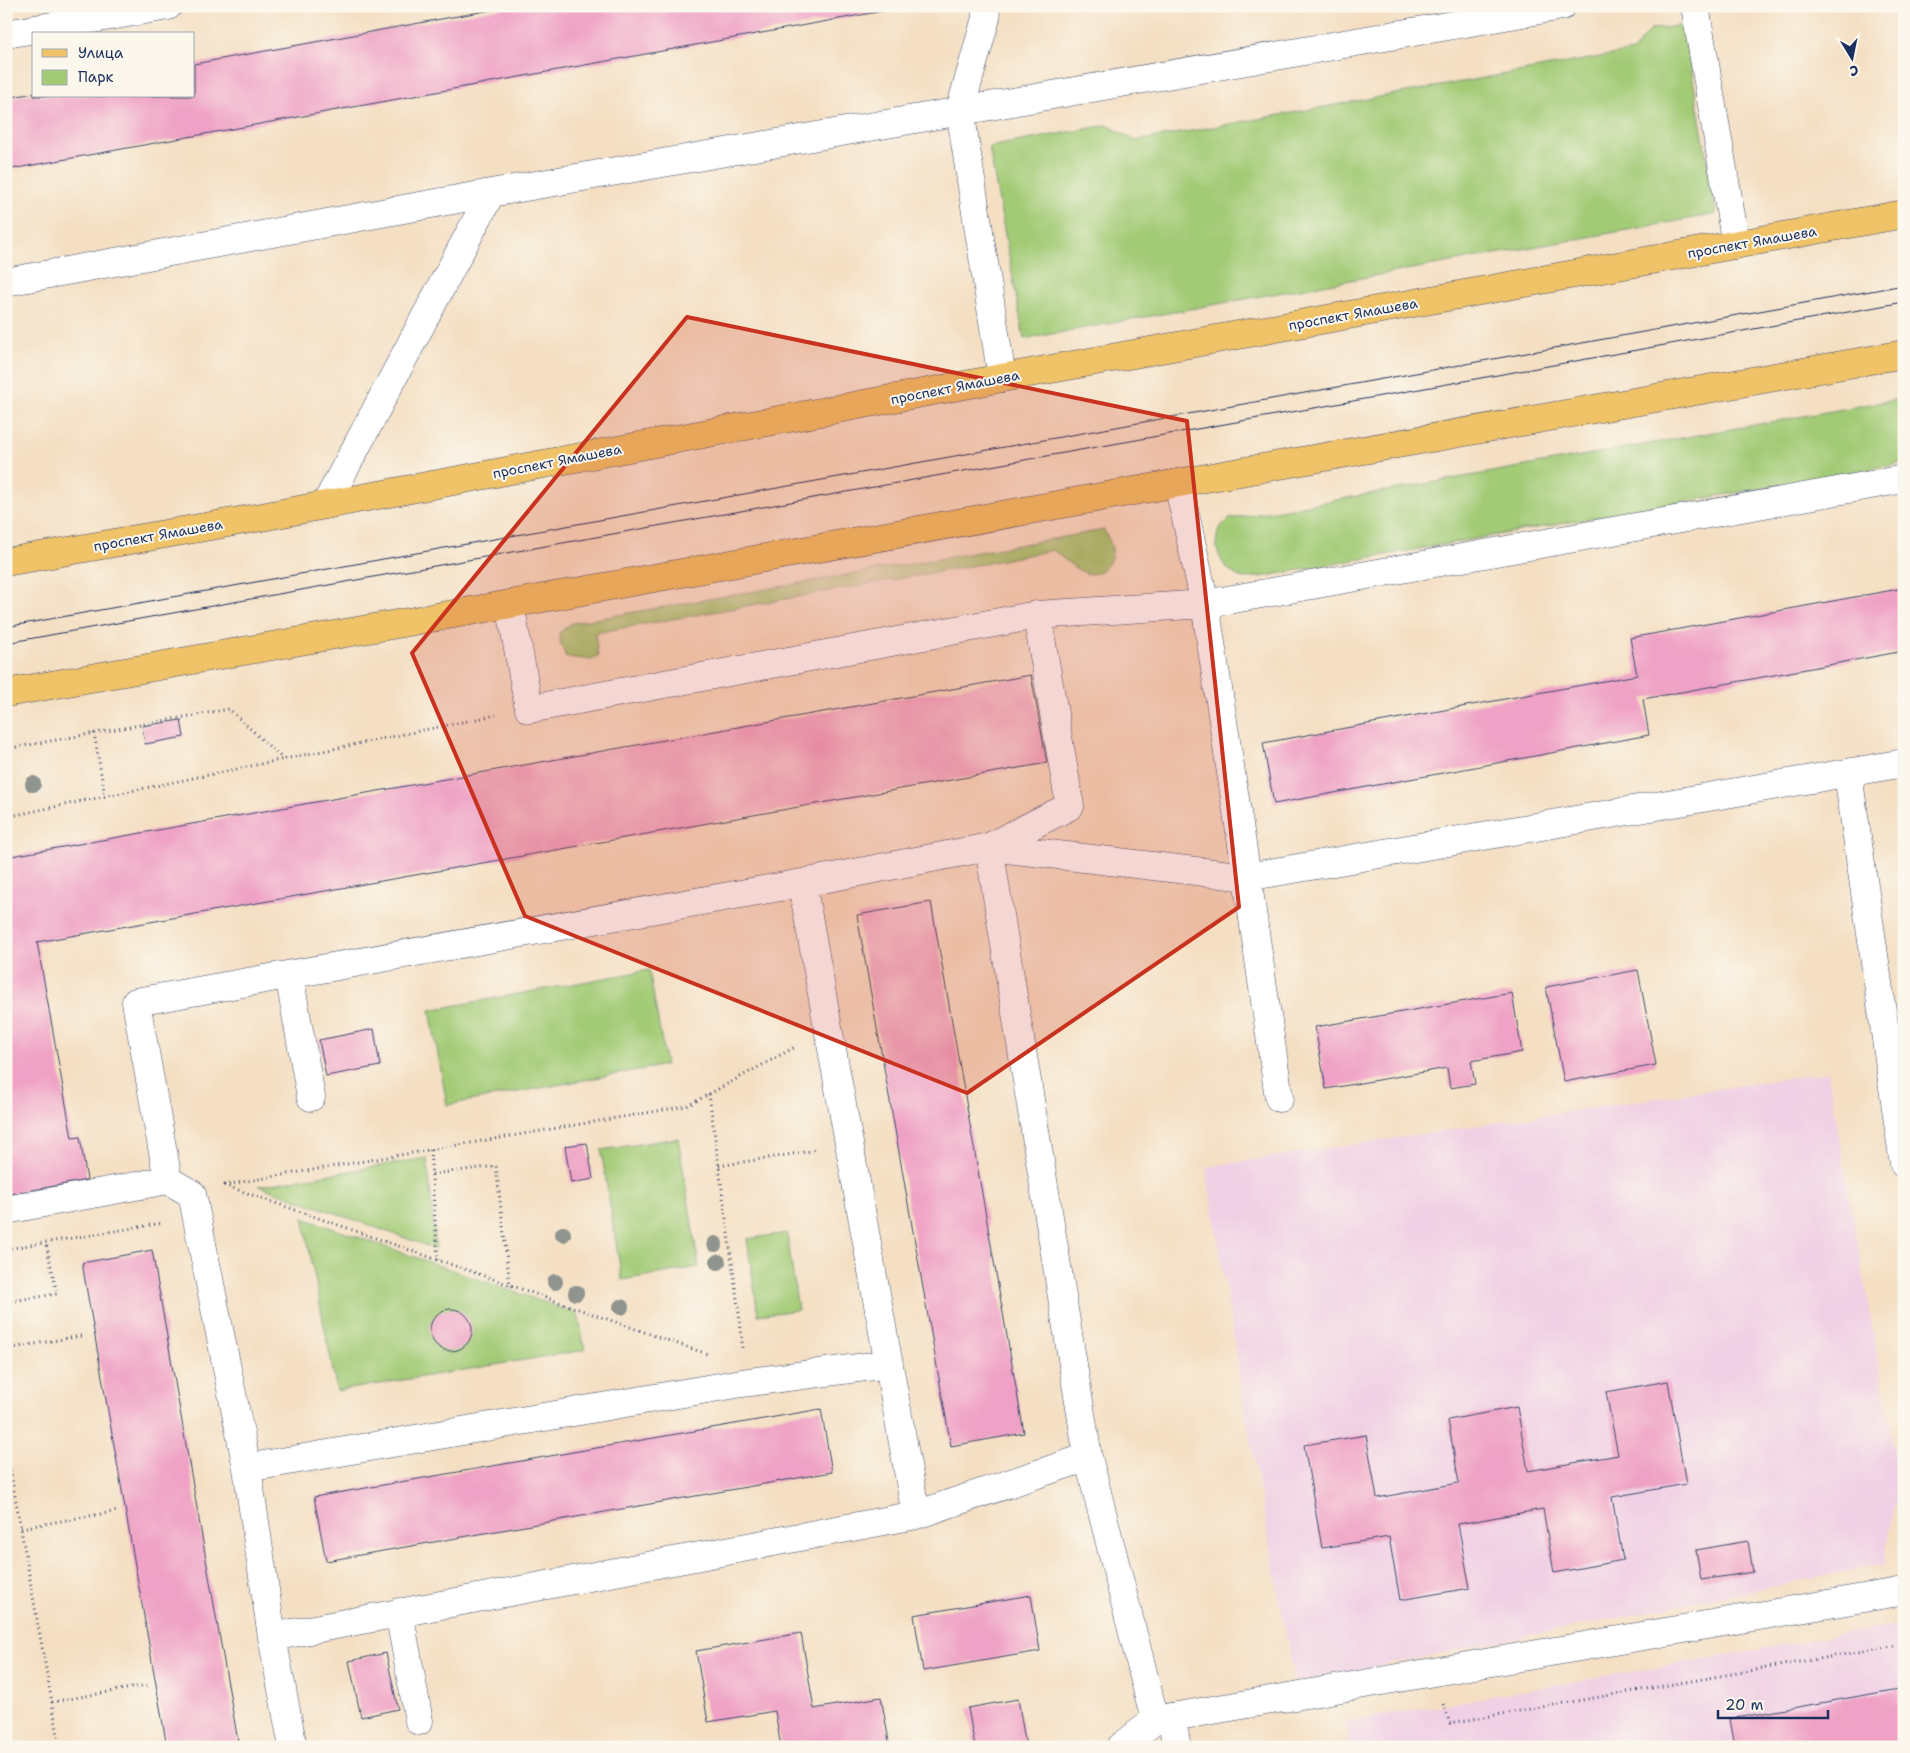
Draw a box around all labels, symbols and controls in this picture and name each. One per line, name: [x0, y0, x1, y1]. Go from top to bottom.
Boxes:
legend: [32, 32, 195, 98]
north arrow: [1828, 32, 1878, 82]
text: Улица: [78, 43, 124, 63]
text: С: [1848, 61, 1860, 80]
text: Парк: [78, 67, 114, 87]
street label: проспект Ямашева: [1686, 222, 1818, 262]
street label: проспект Ямашева: [1287, 294, 1419, 334]
street label: проспект Ямашева: [889, 366, 1021, 408]
street label: проспект Ямашева: [491, 440, 623, 482]
street label: проспект Ямашева: [92, 515, 224, 555]
scale bar: [1718, 1688, 1828, 1720]
text: 20 m: [1725, 1695, 1764, 1715]

